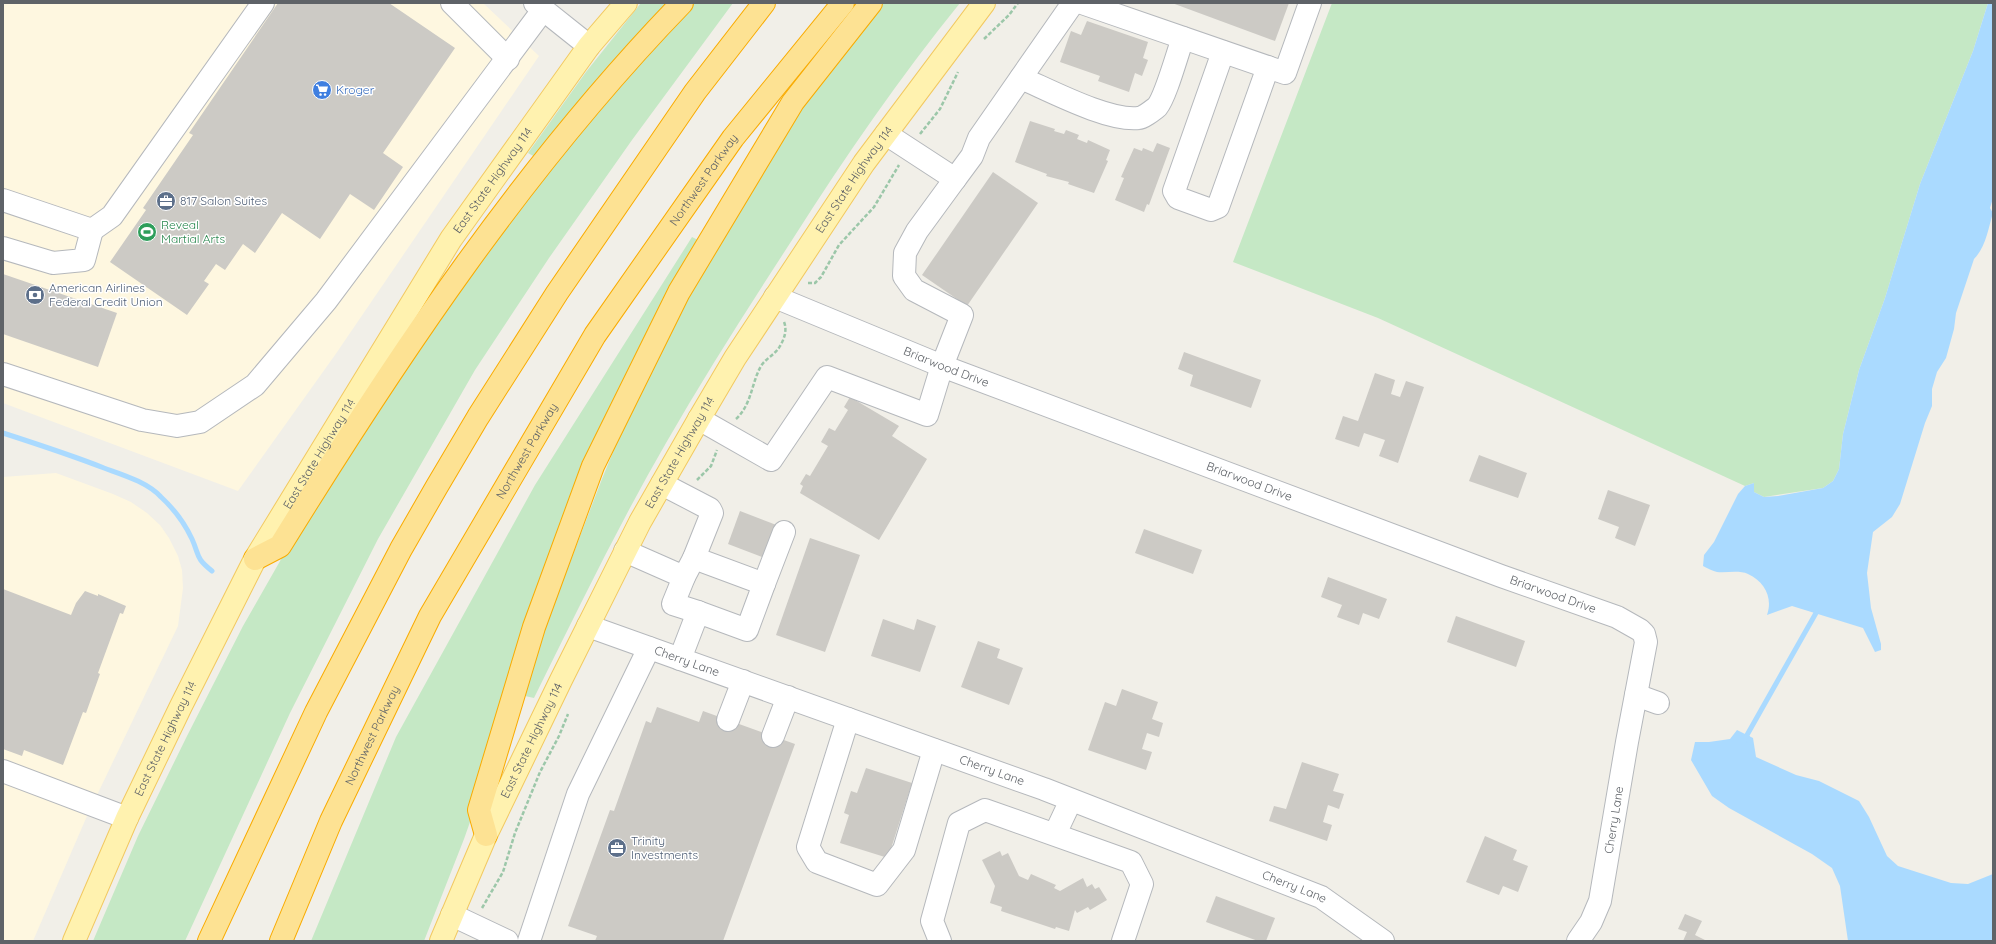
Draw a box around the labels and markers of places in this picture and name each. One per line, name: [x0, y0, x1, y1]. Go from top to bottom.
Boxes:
supermarket icon: Kroger: [311, 79, 333, 101]
place label: Kroger: [336, 82, 375, 97]
office icon: 817 Salon Suites: [155, 190, 177, 212]
place label: 817 Salon Suites: [180, 193, 267, 208]
place label: Reveal Martial Arts: [161, 217, 225, 246]
sports icon: Reveal Martial Arts: [136, 221, 158, 243]
place label: American Airlines Federal Credit Union: [49, 280, 163, 309]
bank icon: American Airlines Federal Credit Union: [24, 284, 46, 306]
place label: Trinity Investments: [631, 833, 699, 862]
office icon: Trinity Investments: [606, 837, 628, 859]

